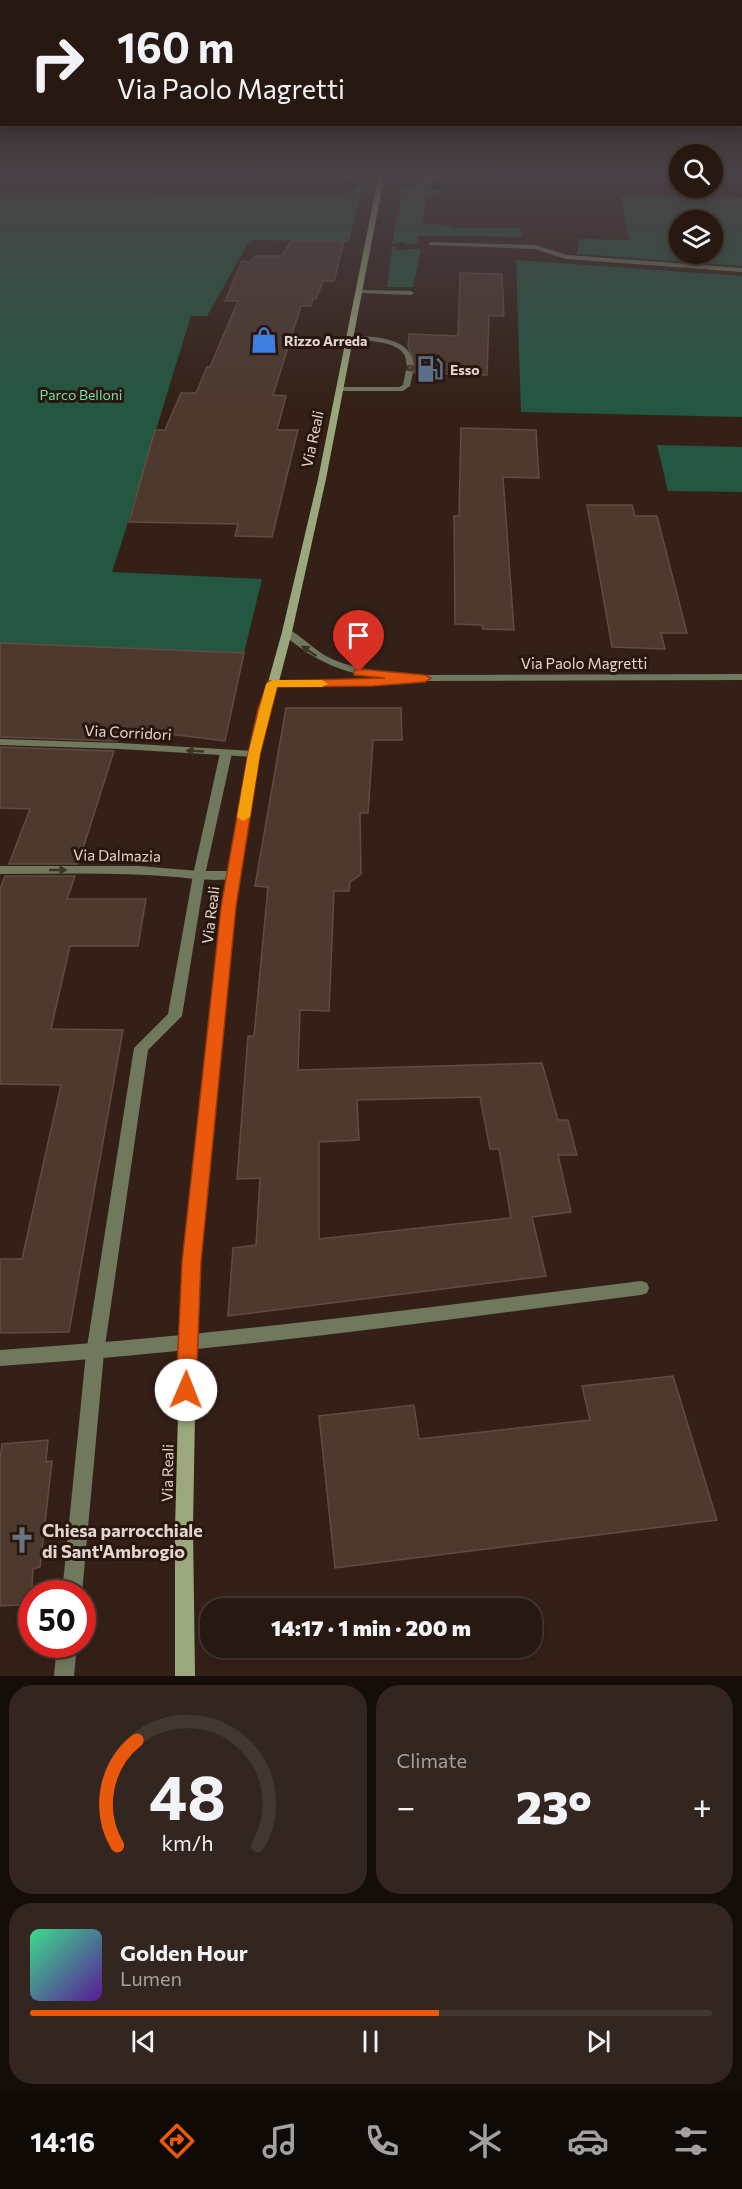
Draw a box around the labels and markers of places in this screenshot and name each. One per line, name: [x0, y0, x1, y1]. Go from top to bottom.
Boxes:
shop icon: Rizzo Arreda: [249, 325, 279, 355]
place label: Rizzo Arreda: [284, 332, 367, 349]
fuel station icon: Esso: [415, 354, 445, 384]
place label: Esso: [450, 361, 480, 378]
pin: [333, 610, 384, 672]
place label: Chiesa parrocchiale di Sant'Ambrogio: [42, 1519, 203, 1562]
church icon: Chiesa parrocchiale di Sant'Ambrogio: [7, 1525, 37, 1555]

